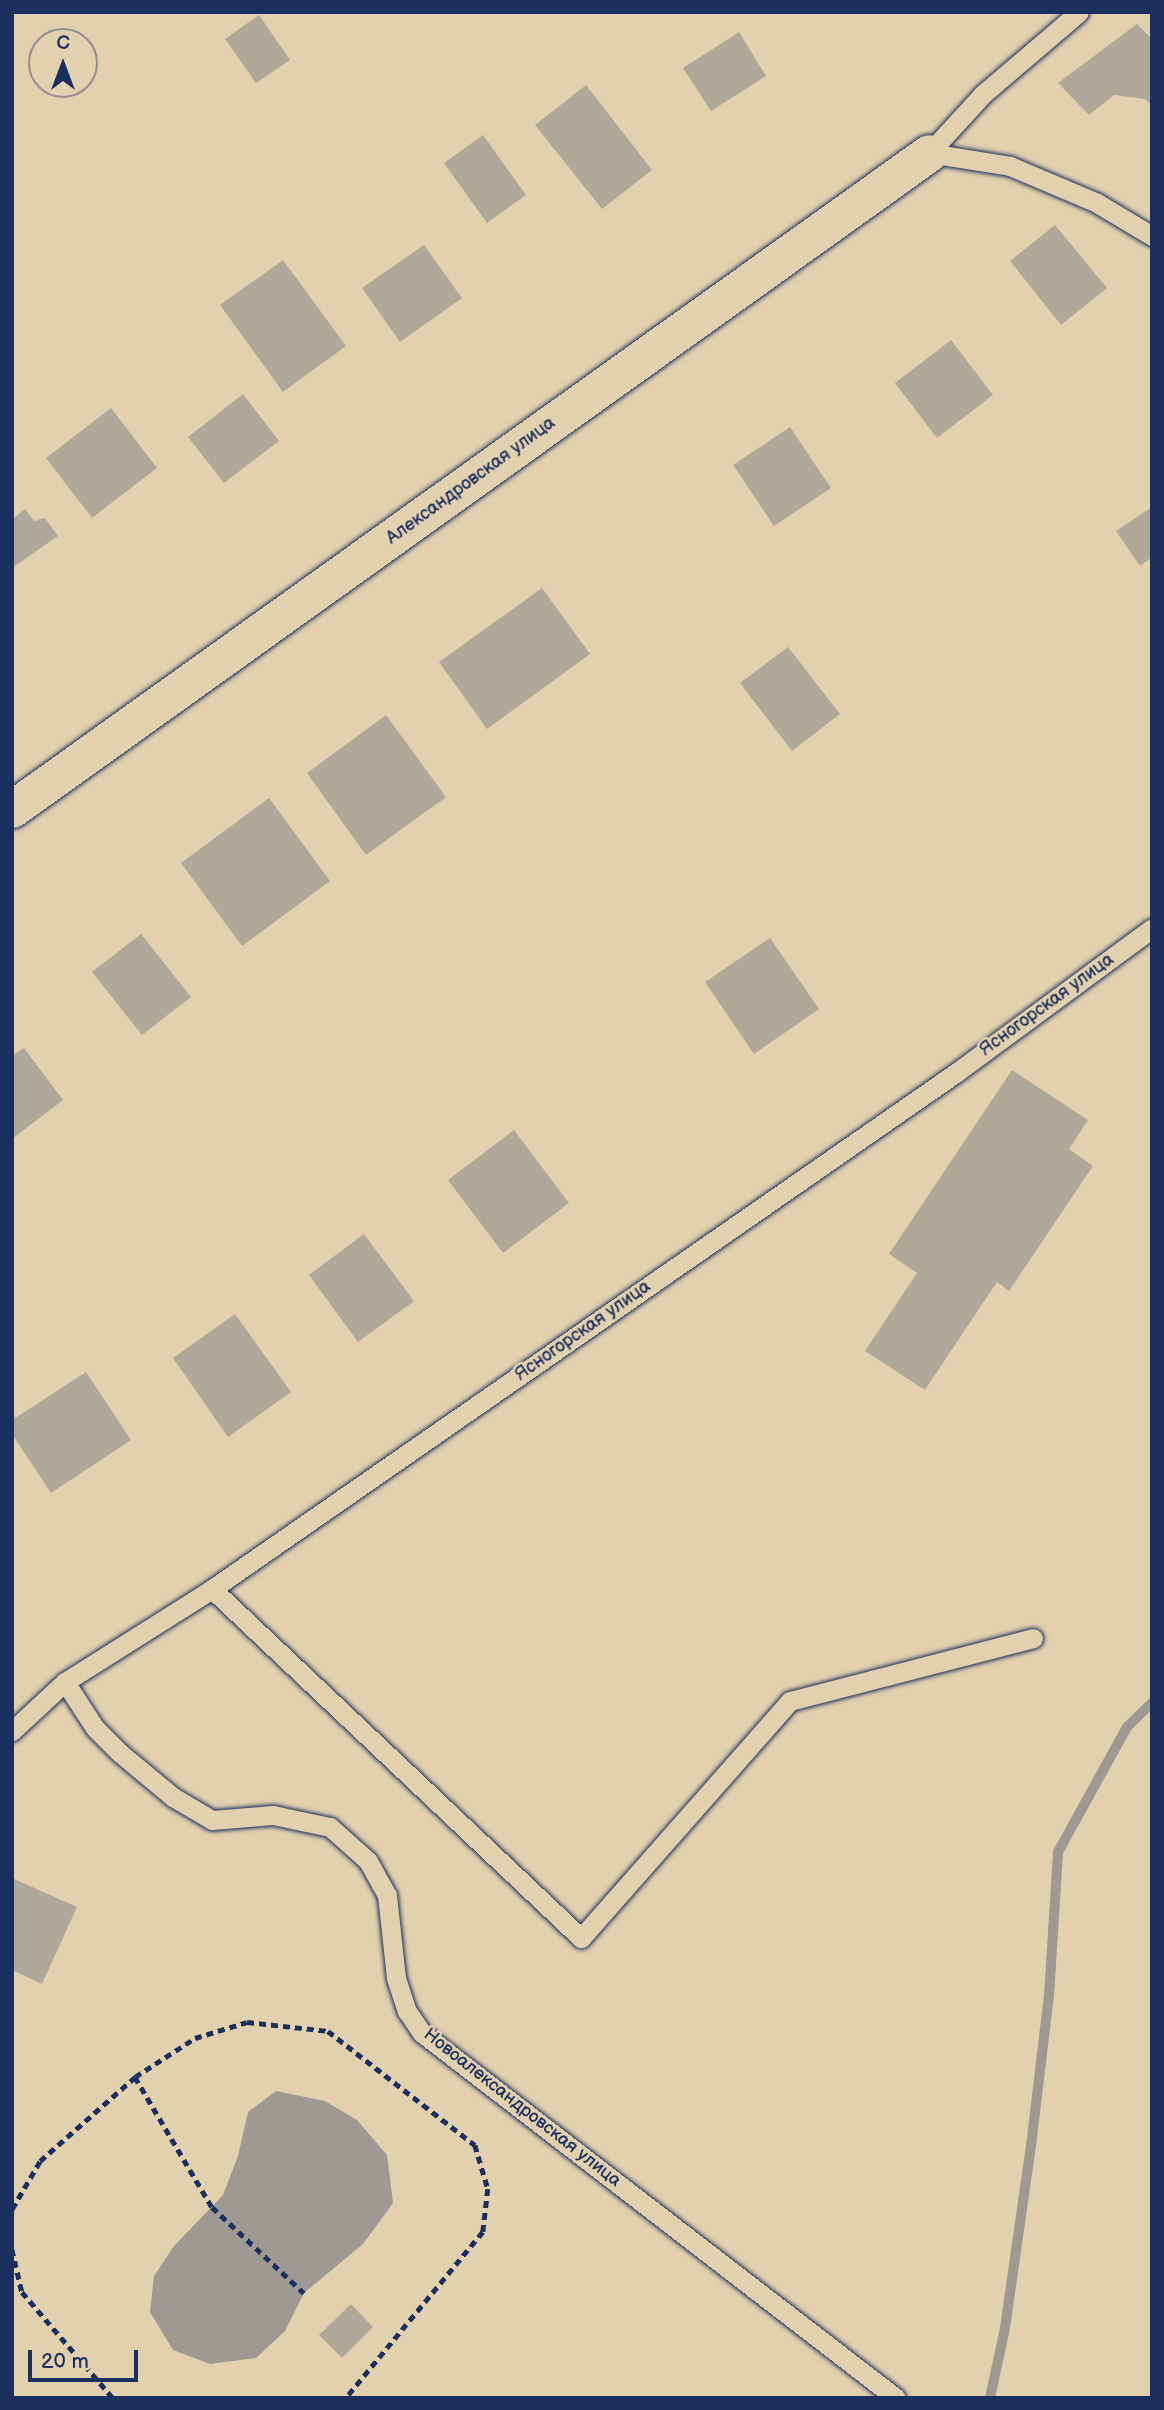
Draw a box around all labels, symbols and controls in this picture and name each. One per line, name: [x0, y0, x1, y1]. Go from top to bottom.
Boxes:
north arrow: [28, 28, 98, 98]
text: С: [56, 32, 70, 55]
street label: Александровская улица: [382, 412, 560, 550]
street label: Ясногорская улица: [976, 949, 1118, 1061]
street label: Ясногорская улица: [511, 1276, 655, 1386]
street label: Новоалександровская улица: [419, 2024, 625, 2192]
scale bar: [32, 2336, 142, 2380]
text: 20 m: [41, 2349, 89, 2374]

